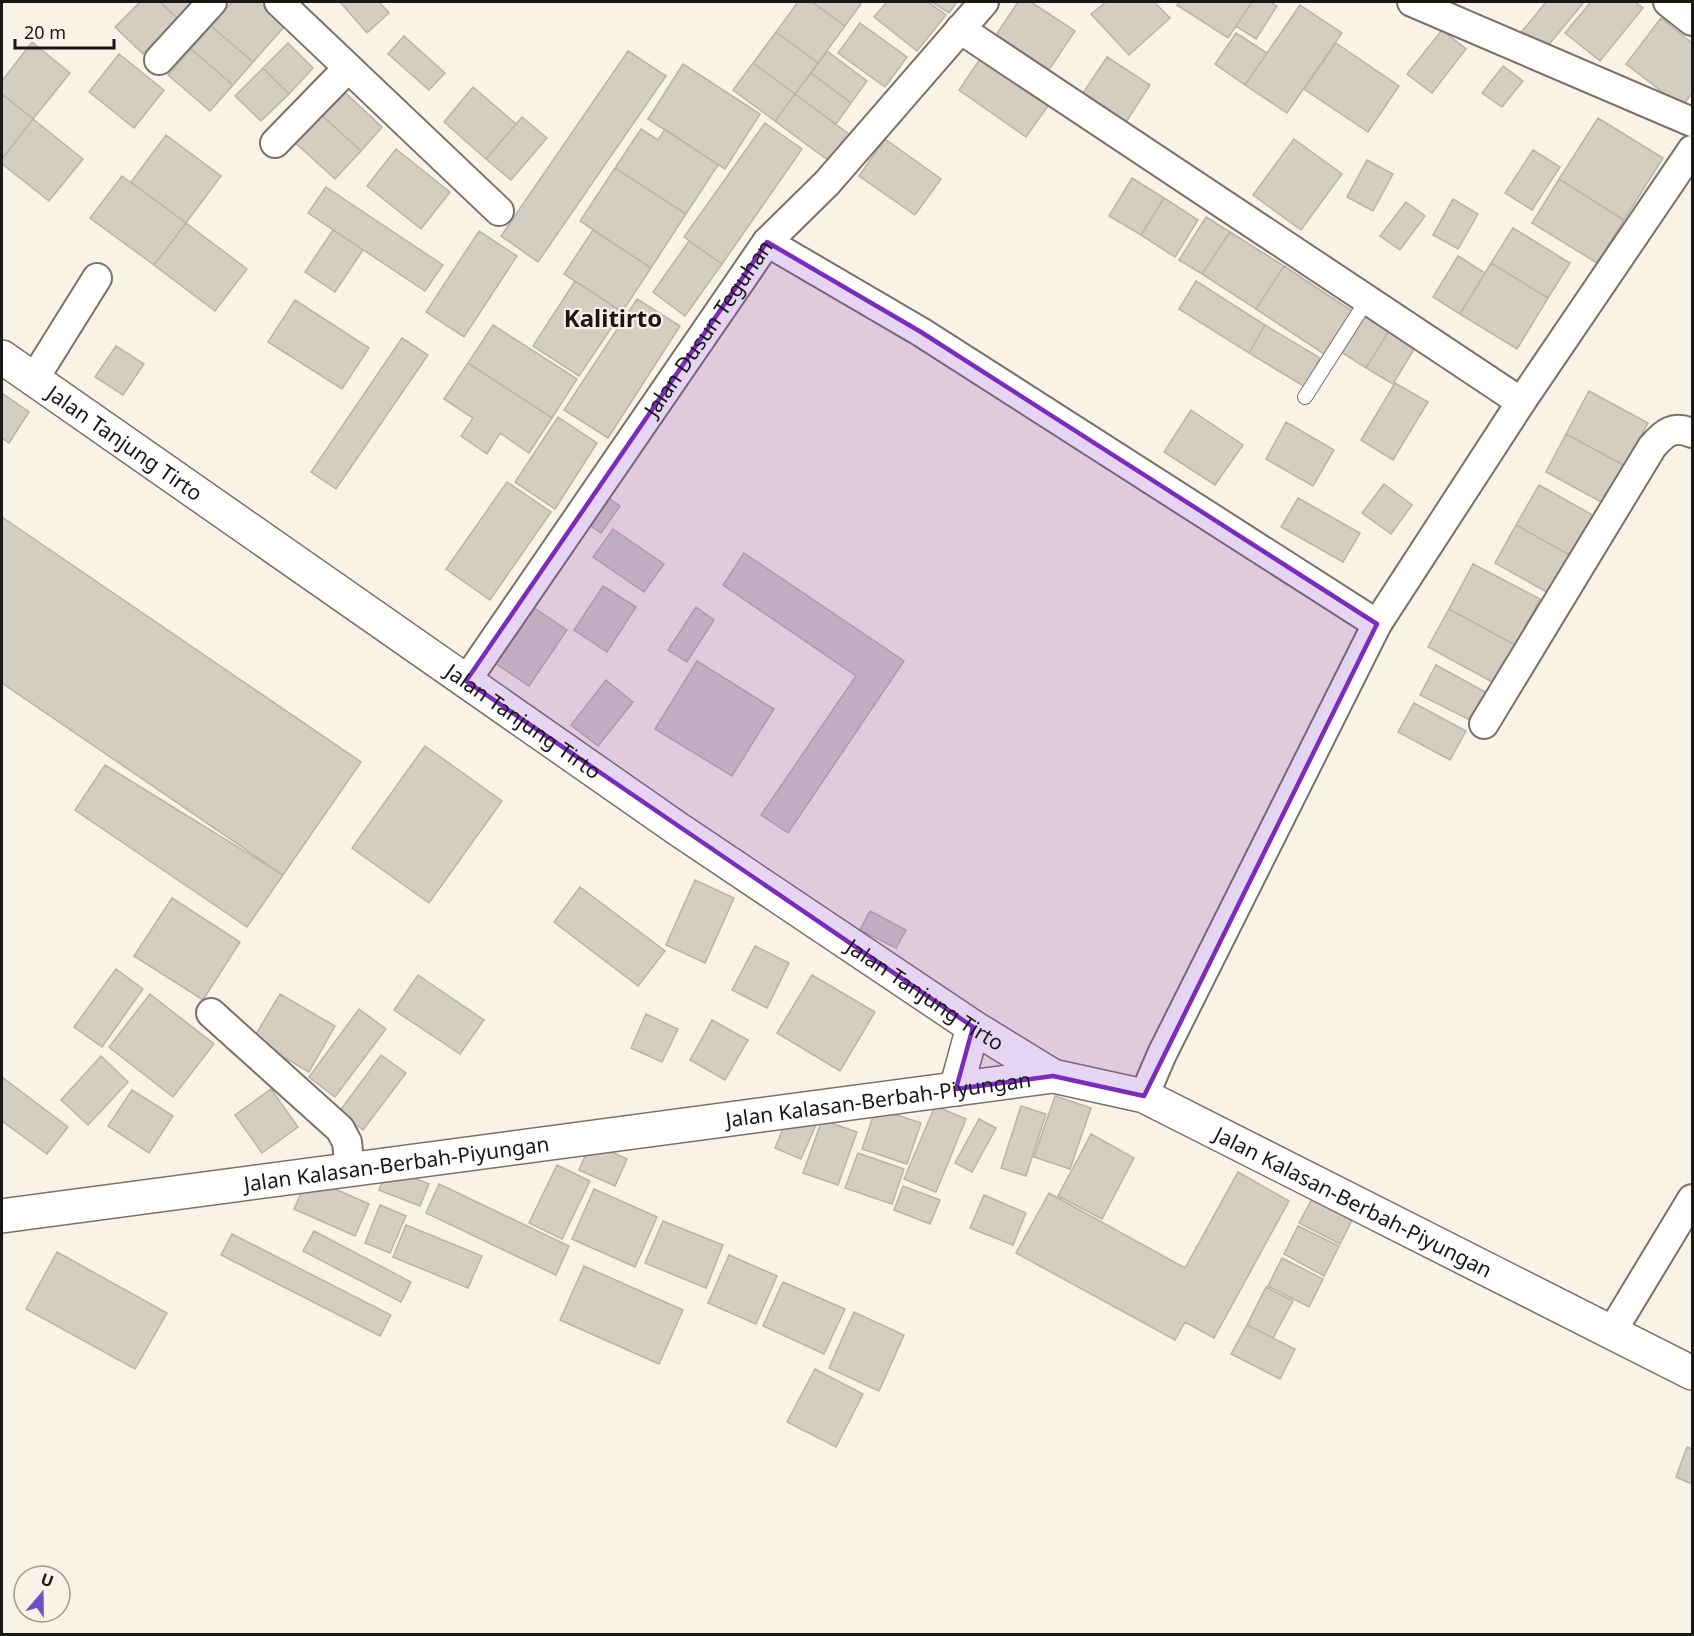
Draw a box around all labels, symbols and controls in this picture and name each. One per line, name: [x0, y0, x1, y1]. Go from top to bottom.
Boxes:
scale bar: [15, 12, 114, 50]
text: 20 m: [24, 20, 66, 44]
street label: Jalan Dusun Teguhan: [636, 234, 779, 424]
district label: Kalitirto: [564, 301, 662, 334]
street label: Jalan Tanjung Tirto: [40, 378, 208, 507]
street label: Jalan Tanjung Tirto: [438, 656, 607, 785]
street label: Jalan Tanjung Tirto: [839, 931, 1009, 1057]
street label: Jalan Kalasan-Berbah-Piyungan: [722, 1065, 1033, 1134]
street label: Jalan Kalasan-Berbah-Piyungan: [1208, 1119, 1497, 1284]
street label: Jalan Kalasan-Berbah-Piyungan: [240, 1129, 551, 1198]
north arrow: [12, 1564, 72, 1624]
text: U: [38, 1567, 57, 1592]

